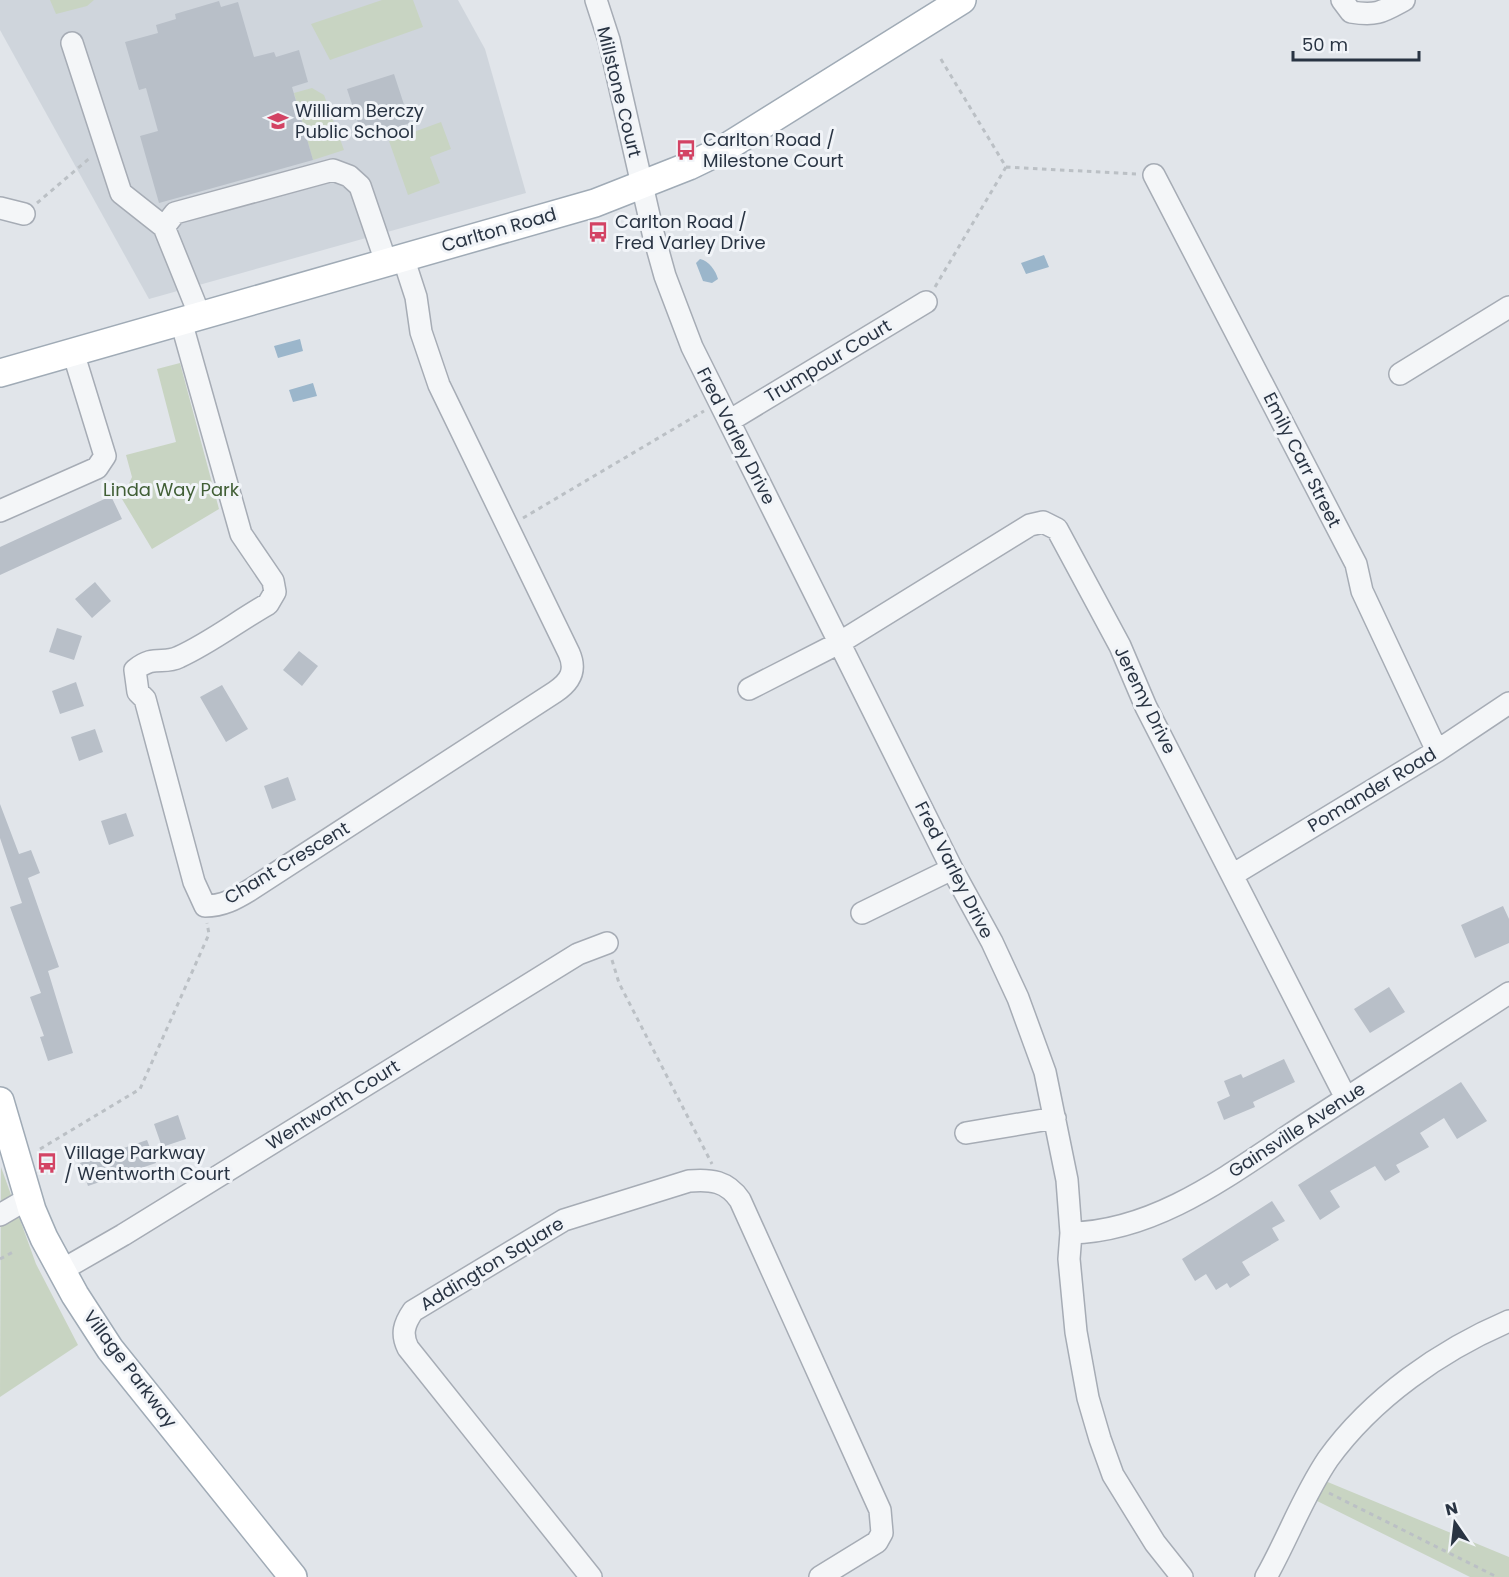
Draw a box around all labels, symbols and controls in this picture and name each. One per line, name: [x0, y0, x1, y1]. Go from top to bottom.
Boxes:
street label: Millstone Court: [591, 24, 648, 160]
scale bar: [1293, 24, 1419, 62]
text: 50 m: [1302, 32, 1348, 57]
place label: William Berczy Public School: [295, 98, 424, 144]
school or university icon: William Berczy Public School: [266, 109, 290, 133]
place label: Carlton Road / Milestone Court: [703, 127, 844, 173]
bus stop icon: Carlton Road / Milestone Court: [674, 138, 698, 162]
street label: Carlton Road: [439, 201, 559, 258]
place label: Carlton Road / Fred Varley Drive: [615, 209, 766, 255]
bus stop icon: Carlton Road / Fred Varley Drive: [586, 220, 610, 244]
street label: Trumpour Court: [760, 313, 896, 408]
street label: Fred Varley Drive: [691, 363, 782, 509]
street label: Emily Carr Street: [1258, 388, 1347, 532]
park label: Linda Way Park: [103, 477, 240, 502]
street label: Jeremy Drive: [1109, 642, 1182, 758]
street label: Pomander Road: [1303, 741, 1441, 838]
street label: Fred Varley Drive: [909, 797, 1000, 943]
street label: Chant Crescent: [220, 815, 354, 910]
street label: Wentworth Court: [261, 1053, 404, 1156]
street label: Gainsville Avenue: [1223, 1076, 1370, 1183]
place label: Village Parkway / Wentworth Court: [64, 1140, 230, 1186]
bus stop icon: Village Parkway / Wentworth Court: [35, 1151, 59, 1175]
street label: Addington Square: [415, 1211, 568, 1316]
street label: Village Parkway: [78, 1305, 183, 1433]
north arrow: [1425, 1493, 1485, 1553]
text: N: [1443, 1496, 1460, 1522]

